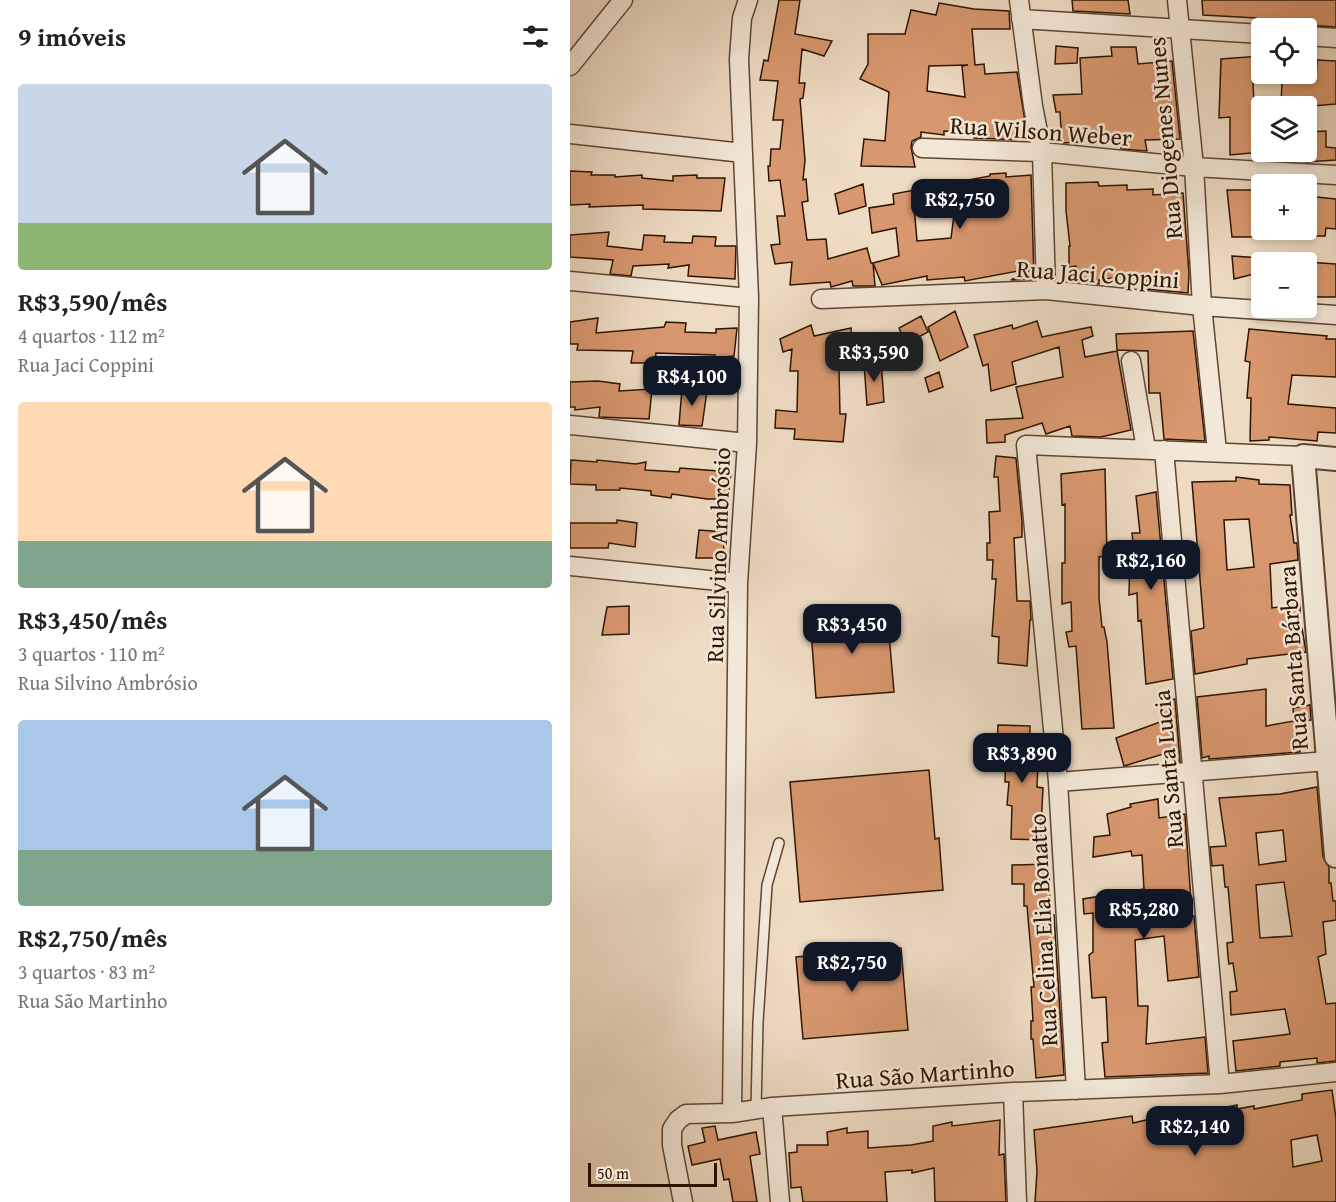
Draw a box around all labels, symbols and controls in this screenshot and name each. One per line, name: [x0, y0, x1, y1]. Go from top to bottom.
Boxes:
text: 9 imóveis: [18, 17, 126, 56]
map controls: [1251, 18, 1317, 318]
button: locate: [1251, 18, 1317, 84]
icon: filters: [519, 20, 552, 53]
street label: Rua Diogenes Nunes: [1139, 36, 1191, 240]
button: layers: [1251, 96, 1317, 162]
street label: Rua Wilson Weber: [949, 107, 1133, 155]
icon: home: [231, 123, 339, 231]
button: +: [1251, 174, 1317, 240]
pin: R$2,750: [905, 179, 1015, 230]
text: R$2,750: [925, 184, 995, 213]
street label: Rua Jaci Coppini: [1015, 251, 1181, 297]
button: −: [1251, 252, 1317, 318]
text: R$3,590/mês: [18, 282, 167, 321]
text: 4 quartos · 112 m²: [18, 321, 165, 350]
pin: R$3,590: [819, 332, 929, 383]
text: R$3,590: [839, 337, 909, 366]
text: Rua Jaci Coppini: [18, 350, 154, 379]
pin: R$4,100: [637, 356, 747, 407]
text: R$4,100: [657, 361, 727, 390]
icon: home: [231, 441, 339, 549]
street label: Rua Silvino Ambrósio: [697, 447, 739, 663]
pin: R$2,160: [1096, 540, 1206, 591]
text: R$2,160: [1116, 545, 1186, 574]
street label: Rua Santa Bárbara: [1269, 564, 1317, 751]
text: R$3,450/mês: [18, 600, 167, 639]
pin: R$3,450: [797, 604, 907, 655]
text: R$3,450: [817, 609, 887, 638]
text: 3 quartos · 110 m²: [18, 639, 165, 668]
text: Rua Silvino Ambrósio: [18, 668, 198, 697]
street label: Rua Santa Lucia: [1144, 688, 1192, 849]
pin: R$3,890: [967, 733, 1077, 784]
text: R$3,890: [987, 738, 1057, 767]
icon: home: [231, 759, 339, 867]
street label: Rua Celina Elia Bonatto: [1019, 813, 1067, 1047]
pin: R$5,280: [1089, 889, 1199, 940]
text: R$5,280: [1109, 894, 1179, 923]
text: R$2,750/mês: [18, 918, 167, 957]
pin: R$2,750: [797, 942, 907, 993]
text: R$2,750: [817, 947, 887, 976]
text: 3 quartos · 83 m²: [18, 957, 155, 986]
text: Rua São Martinho: [18, 986, 167, 1015]
street label: Rua São Martinho: [834, 1050, 1016, 1098]
pin: R$2,140: [1140, 1106, 1250, 1157]
text: R$2,140: [1160, 1111, 1230, 1140]
scale bar: [588, 1160, 717, 1188]
text: 50 m: [597, 1161, 629, 1185]

